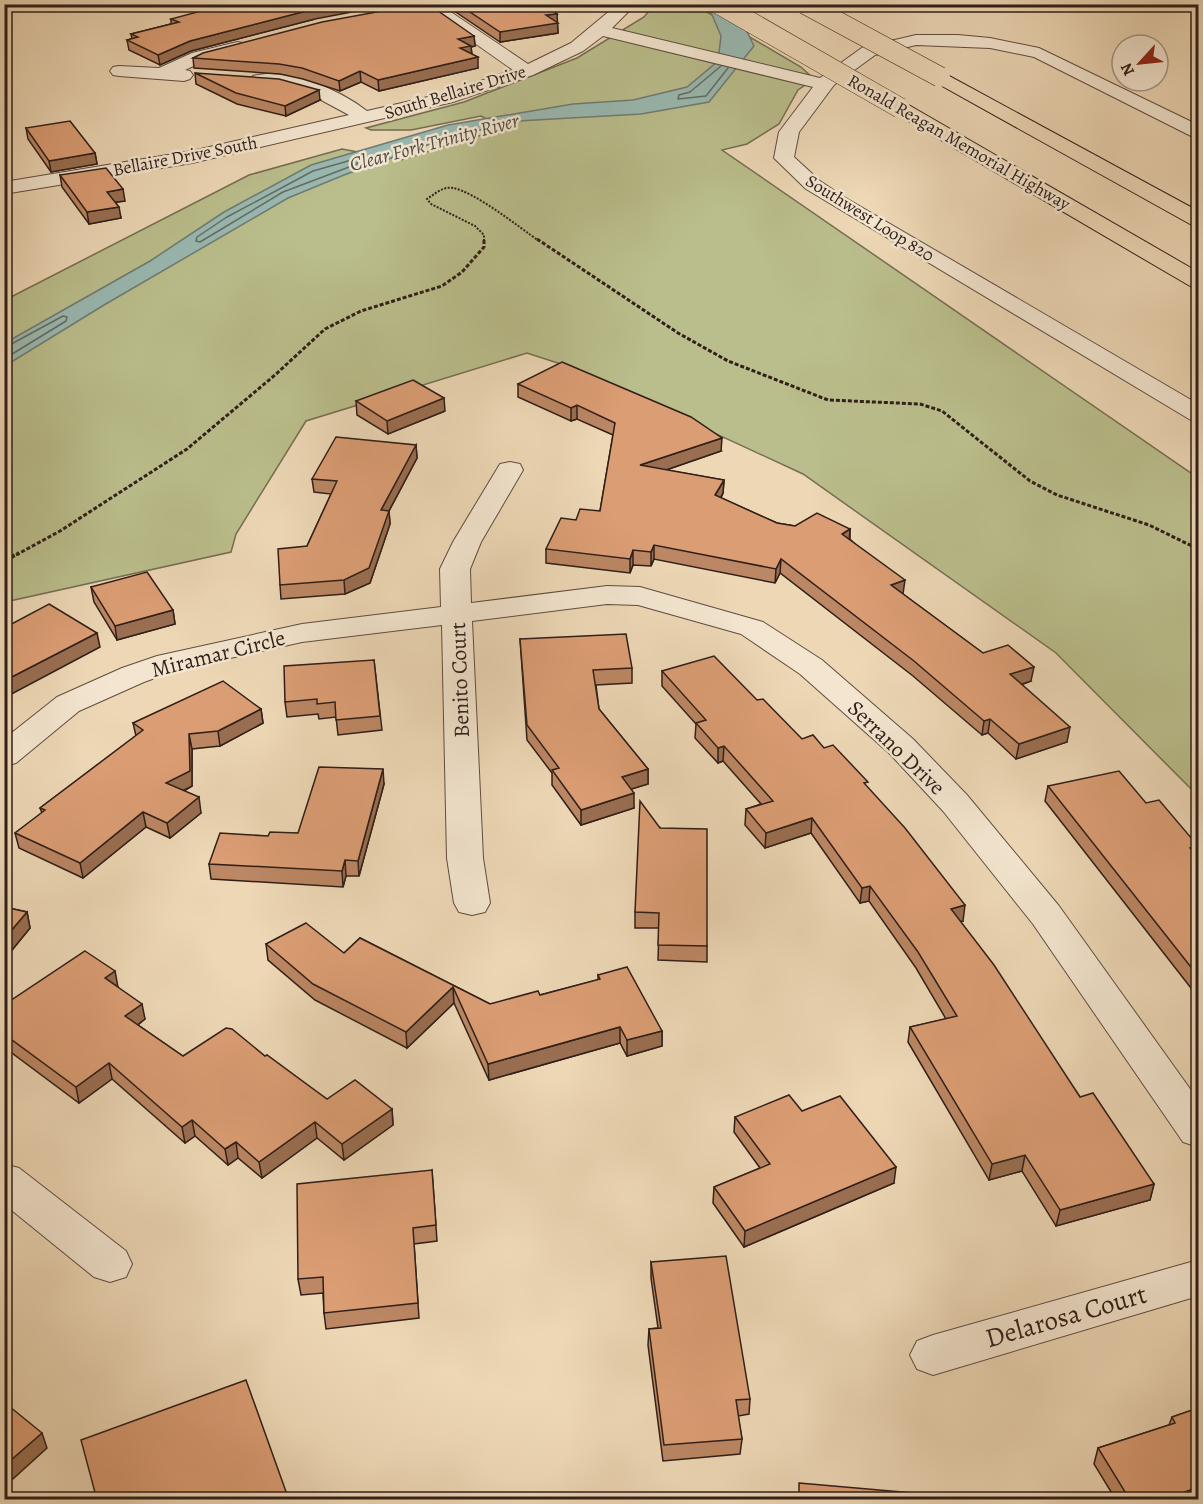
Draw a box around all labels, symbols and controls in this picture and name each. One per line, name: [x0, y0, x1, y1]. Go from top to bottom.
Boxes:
north arrow: [1110, 33, 1170, 93]
street label: South Bellaire Drive: [381, 59, 529, 125]
text: N: [1115, 59, 1140, 80]
street label: Ronald Reagan Memorial Highway: [843, 68, 1075, 216]
water label: Clear Fork Trinity River: [347, 107, 523, 178]
street label: Bellaire Drive South: [111, 130, 260, 182]
street label: Southwest Loop 820: [801, 169, 939, 267]
street label: Benito Court: [443, 622, 477, 738]
street label: Miramar Circle: [148, 623, 288, 685]
street label: Serrano Drive: [841, 694, 952, 802]
street label: Delarosa Court: [981, 1276, 1151, 1356]

